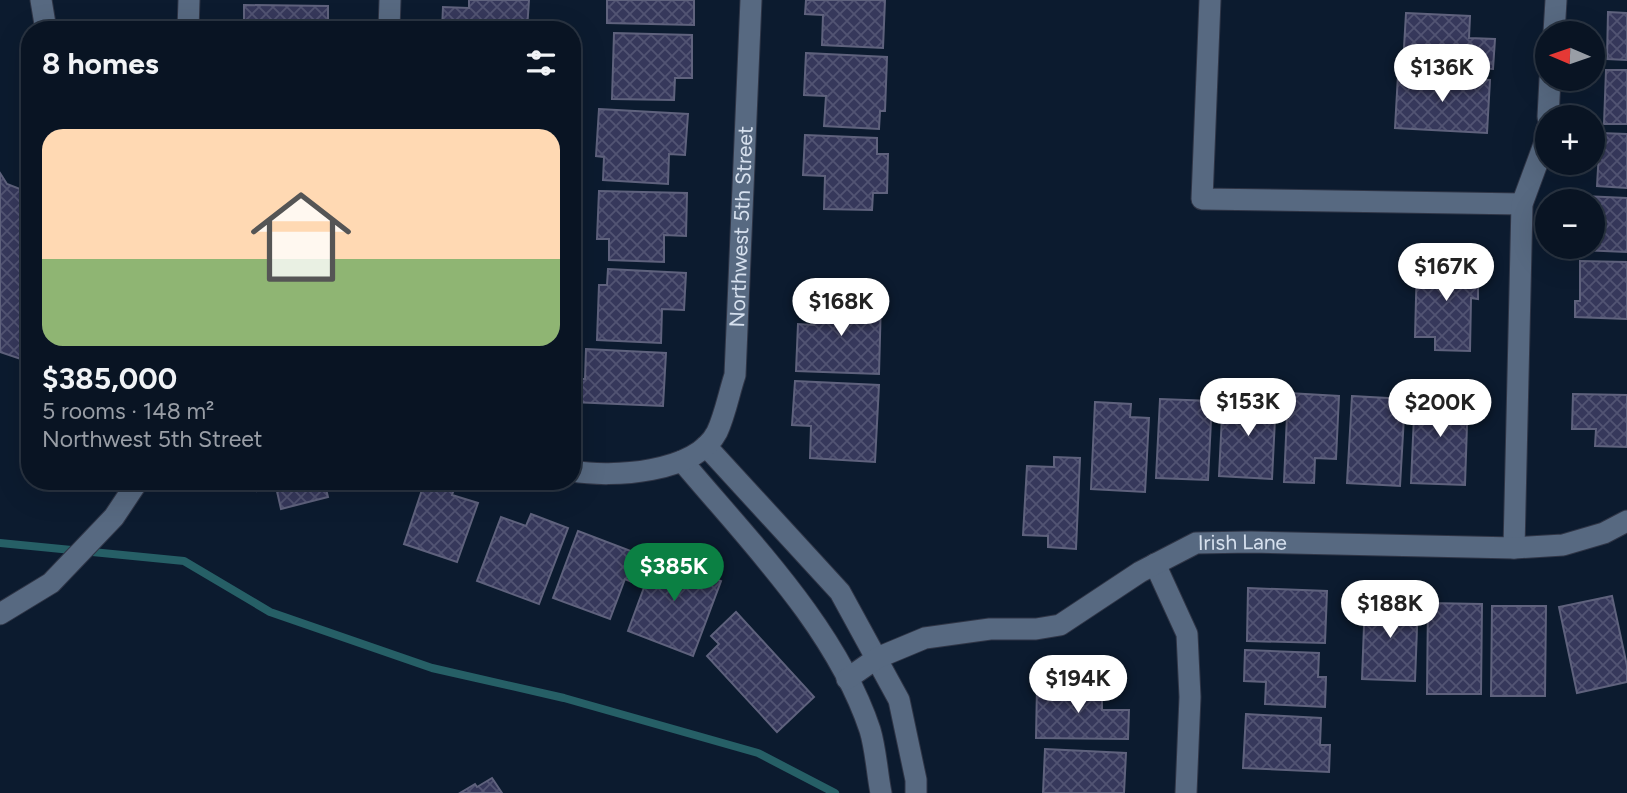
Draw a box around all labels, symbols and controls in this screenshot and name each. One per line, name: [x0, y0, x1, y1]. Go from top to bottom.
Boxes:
north arrow: [1535, 21, 1605, 91]
map controls: [1535, 21, 1605, 259]
icon: filters: [522, 44, 560, 82]
pin: $136K: [1393, 44, 1491, 104]
text: 8 homes: [42, 45, 159, 82]
text: $136K: [1410, 53, 1474, 81]
button: +: [1535, 105, 1605, 175]
street label: Northwest 5th Street: [724, 125, 758, 328]
icon: home: [238, 174, 364, 300]
button: −: [1535, 189, 1605, 259]
pin: $167K: [1397, 244, 1495, 303]
text: $167K: [1414, 252, 1478, 280]
pin: $168K: [792, 278, 890, 338]
text: $168K: [808, 287, 874, 315]
text: $385,000: [42, 360, 177, 397]
pin: $153K: [1199, 378, 1297, 438]
pin: $200K: [1391, 380, 1489, 439]
text: $153K: [1216, 387, 1280, 415]
text: $200K: [1404, 388, 1476, 416]
text: 5 rooms · 148 m²: [42, 397, 214, 425]
text: Northwest 5th Street: [42, 425, 263, 453]
street label: Irish Lane: [1198, 529, 1287, 555]
pin: $385K: [625, 544, 723, 603]
text: $385K: [640, 552, 708, 580]
pin: $188K: [1341, 580, 1439, 640]
text: $188K: [1357, 589, 1423, 617]
pin: $194K: [1029, 656, 1127, 715]
text: $194K: [1045, 664, 1111, 692]

